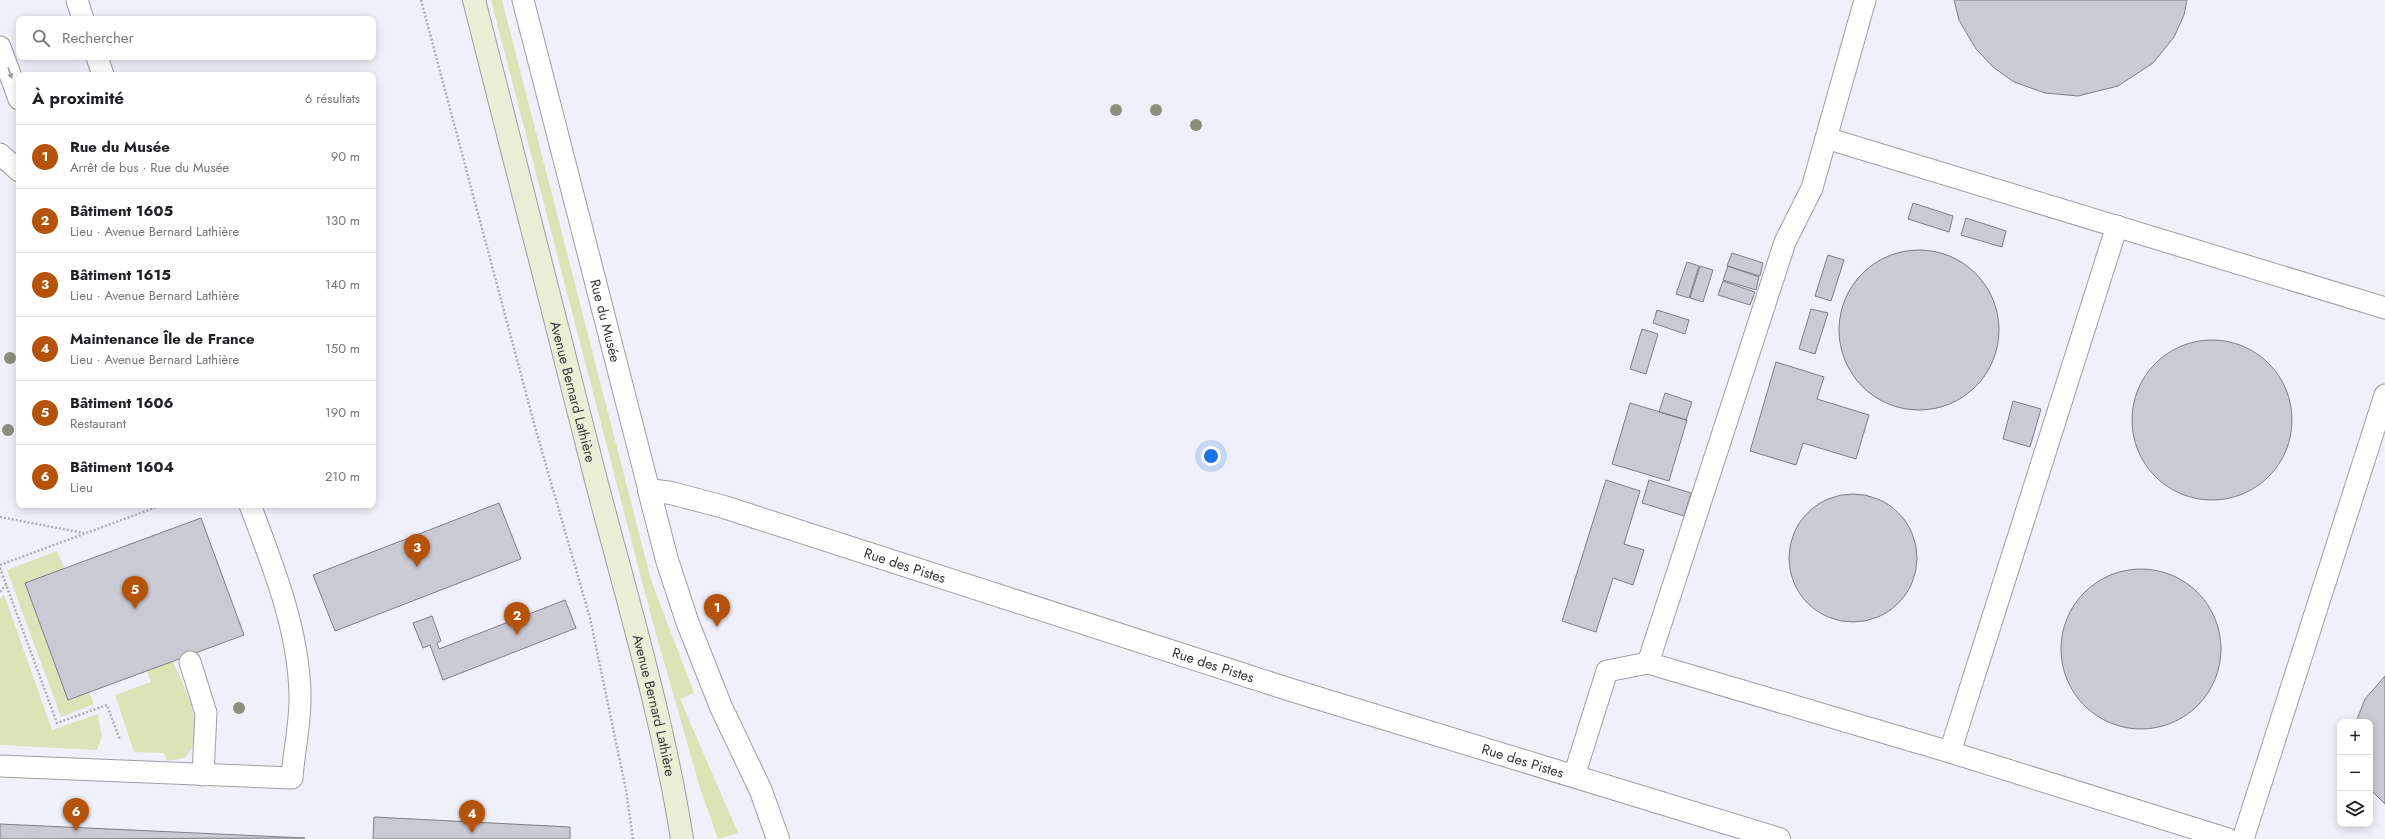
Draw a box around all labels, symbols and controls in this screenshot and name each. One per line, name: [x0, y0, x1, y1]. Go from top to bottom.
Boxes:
search box: [16, 16, 376, 60]
icon: search: [30, 27, 52, 49]
text: Rechercher: [62, 27, 134, 49]
one-way arrow: [7, 68, 13, 80]
text: À proximité: [32, 86, 124, 110]
text: 6 résultats: [305, 89, 360, 108]
text: Rue du Musée: [70, 136, 170, 158]
text: 1: [42, 147, 48, 166]
text: 90 m: [331, 147, 360, 166]
text: Arrêt de bus · Rue du Musée: [70, 158, 229, 177]
text: Bâtiment 1605: [70, 200, 173, 222]
text: 2: [41, 211, 49, 230]
text: 130 m: [325, 211, 360, 230]
text: Lieu · Avenue Bernard Lathière: [70, 222, 239, 241]
text: Bâtiment 1615: [70, 264, 171, 286]
text: 3: [41, 275, 49, 294]
text: 140 m: [325, 275, 360, 294]
street label: Rue du Musée: [585, 277, 626, 364]
text: Lieu · Avenue Bernard Lathière: [70, 286, 239, 305]
street label: Avenue Bernard Lathière: [545, 319, 601, 464]
text: Maintenance Île de France: [70, 328, 255, 350]
text: 4: [40, 339, 50, 358]
text: 150 m: [325, 339, 360, 358]
text: Lieu · Avenue Bernard Lathière: [70, 350, 239, 369]
text: Bâtiment 1606: [70, 392, 173, 414]
text: 5: [41, 403, 49, 422]
text: 190 m: [325, 403, 360, 422]
text: Restaurant: [70, 414, 126, 433]
your location: [1201, 446, 1221, 466]
text: Bâtiment 1604: [70, 456, 174, 478]
text: 6: [41, 467, 49, 486]
text: 210 m: [325, 467, 360, 486]
text: Lieu: [70, 478, 93, 497]
pin: 3: [404, 534, 430, 567]
street label: Rue des Pistes: [861, 543, 949, 588]
pin: 5: [122, 576, 148, 609]
pin: 1: [704, 594, 730, 627]
pin: 2: [504, 602, 530, 635]
street label: Avenue Bernard Lathière: [628, 632, 680, 778]
street label: Rue des Pistes: [1170, 642, 1257, 688]
map controls: [2337, 719, 2373, 827]
button: +: [2337, 719, 2373, 755]
street label: Rue des Pistes: [1479, 739, 1567, 783]
button: −: [2337, 755, 2373, 791]
button: layers: [2337, 791, 2373, 827]
pin: 6: [63, 798, 89, 831]
pin: 4: [459, 800, 485, 833]

